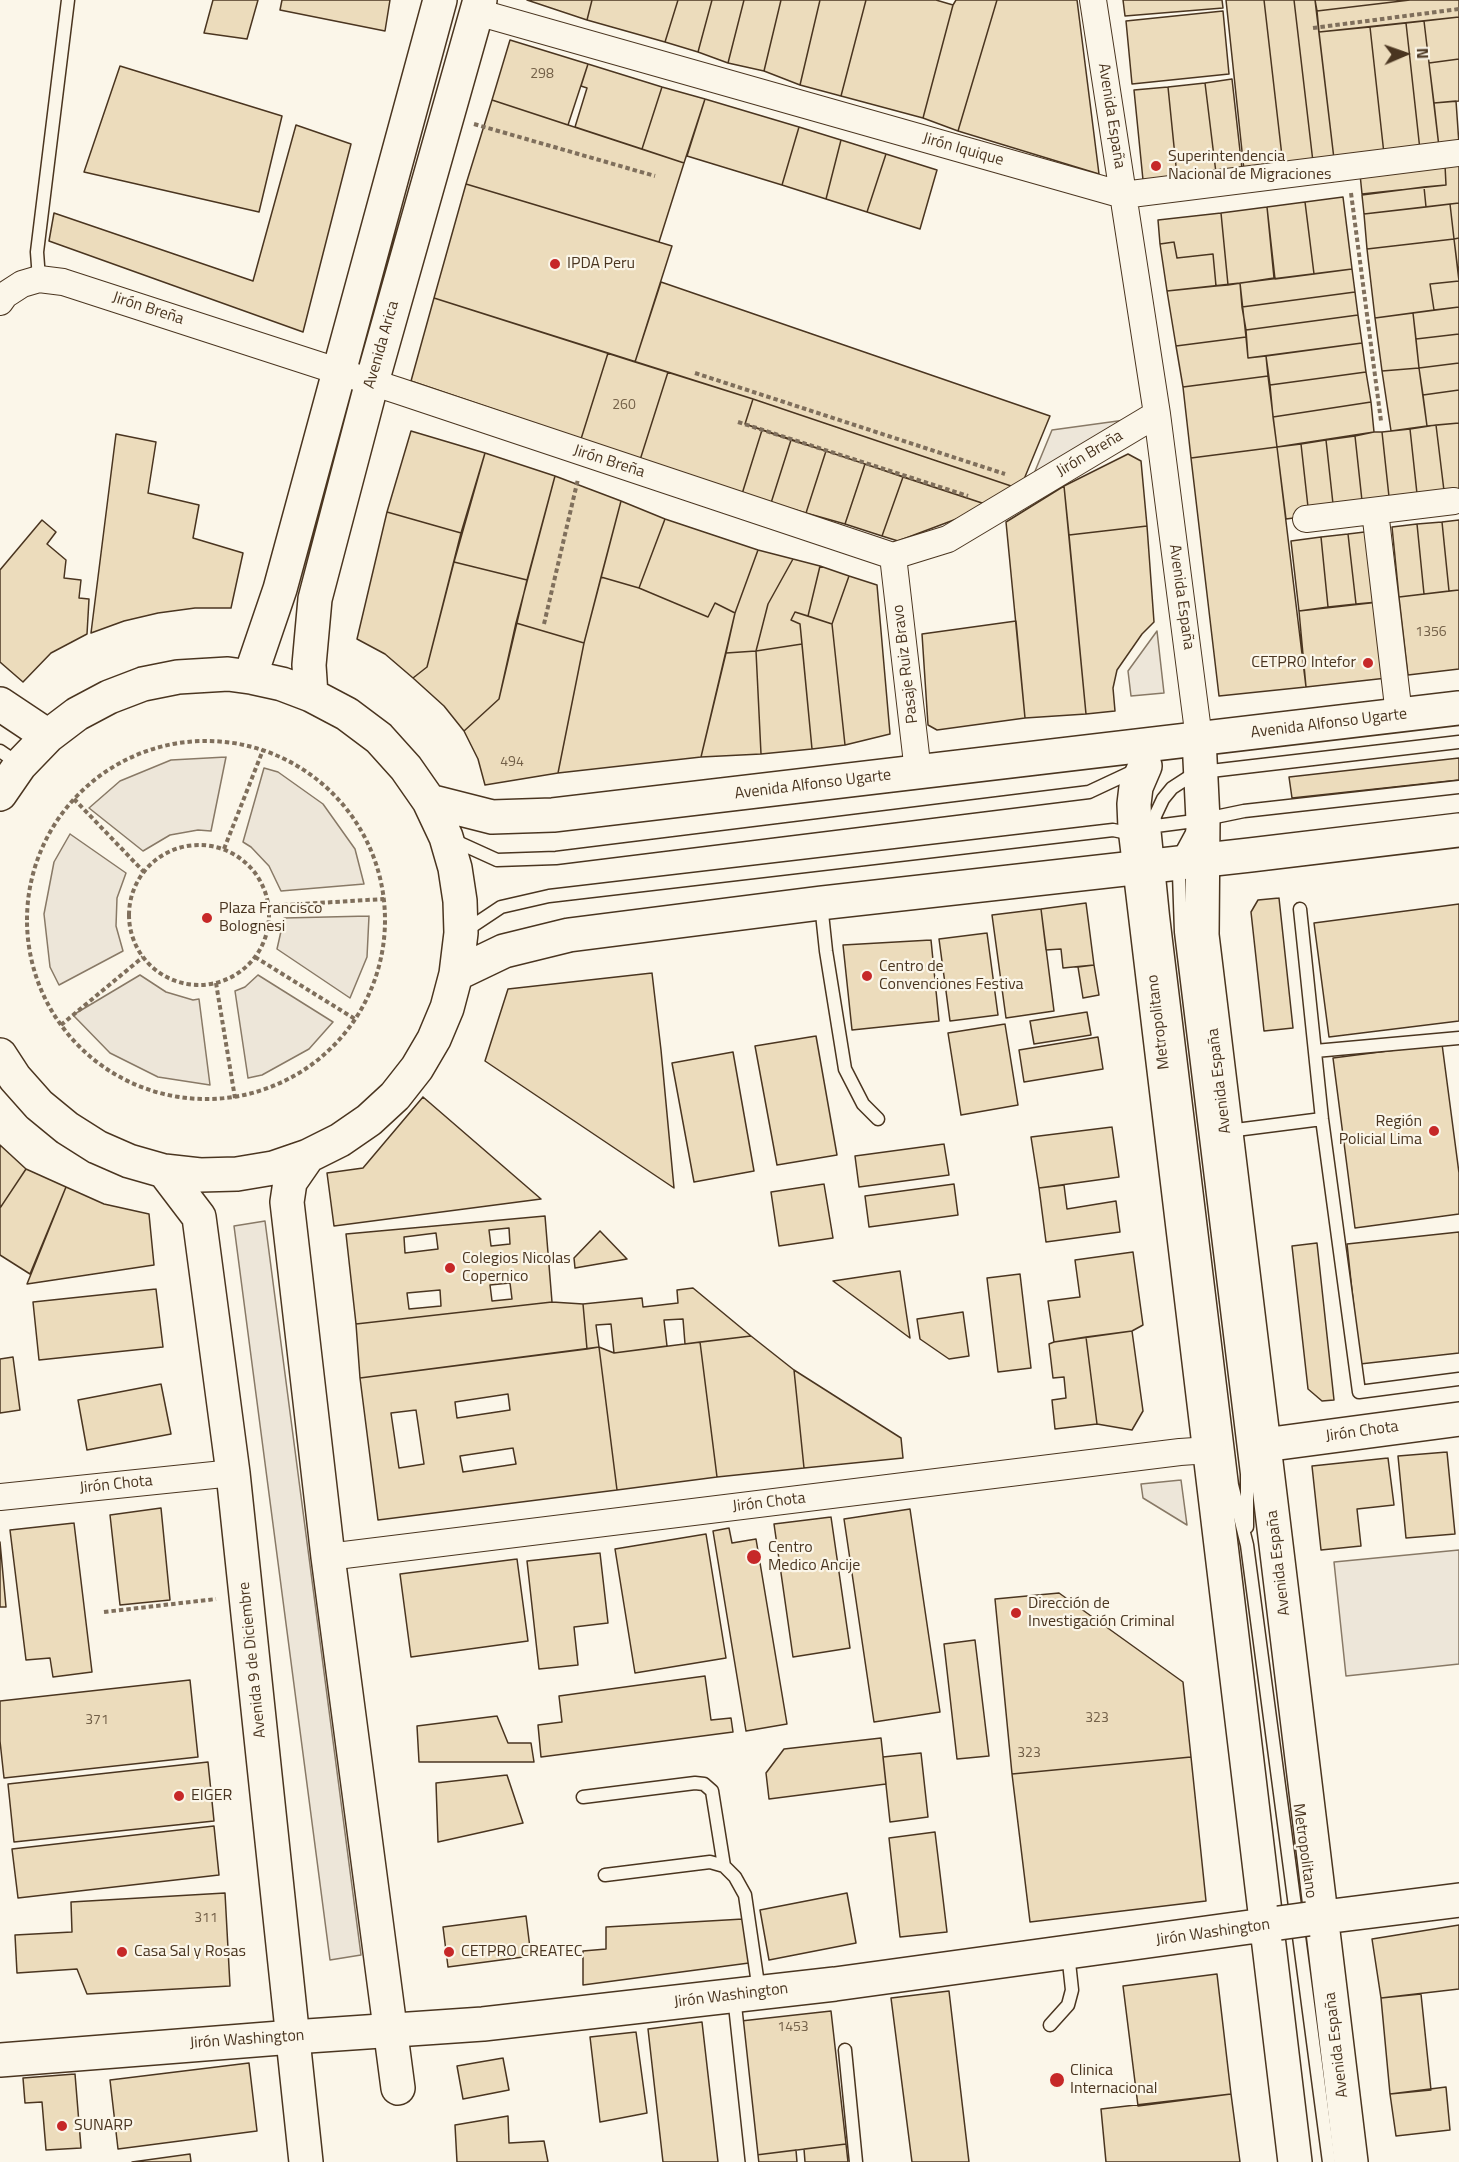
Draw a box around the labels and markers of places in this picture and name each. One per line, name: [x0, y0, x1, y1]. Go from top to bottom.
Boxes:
place label: Superintendencia Nacional de Migraciones: [1168, 147, 1331, 185]
marker: Superintendencia Nacional de Migraciones: [1149, 159, 1163, 173]
place label: IPDA Peru: [567, 254, 635, 274]
marker: IPDA Peru: [548, 257, 562, 271]
place label: CETPRO Intefor: [1251, 653, 1356, 673]
marker: CETPRO Intefor: [1361, 656, 1375, 670]
place label: Plaza Francisco Bolognesi: [219, 899, 322, 937]
marker: Plaza Francisco Bolognesi: [200, 911, 214, 925]
place label: Centro de Convenciones Festiva: [879, 957, 1024, 995]
marker: Centro de Convenciones Festiva: [860, 969, 874, 983]
place label: Región Policial Lima: [1339, 1112, 1422, 1150]
marker: Región Policial Lima: [1427, 1124, 1441, 1138]
place label: Colegios Nicolas Copernico: [462, 1249, 571, 1287]
marker: Colegios Nicolas Copernico: [443, 1261, 457, 1275]
place label: Centro Medico Ancije: [768, 1538, 860, 1576]
marker: Centro Medico Ancije: [745, 1548, 763, 1566]
place label: Dirección de Investigación Criminal: [1028, 1594, 1175, 1632]
marker: Dirección de Investigación Criminal: [1009, 1606, 1023, 1620]
place label: EIGER: [191, 1786, 232, 1806]
marker: EIGER: [172, 1789, 186, 1803]
place label: Casa Sal y Rosas: [134, 1942, 246, 1962]
place label: CETPRO CREATEC: [461, 1942, 582, 1962]
marker: Casa Sal y Rosas: [115, 1945, 129, 1959]
marker: CETPRO CREATEC: [442, 1945, 456, 1959]
place label: Clinica Internacional: [1070, 2061, 1158, 2099]
marker: Clinica Internacional: [1048, 2071, 1066, 2089]
place label: SUNARP: [74, 2116, 133, 2136]
marker: SUNARP: [55, 2119, 69, 2133]

